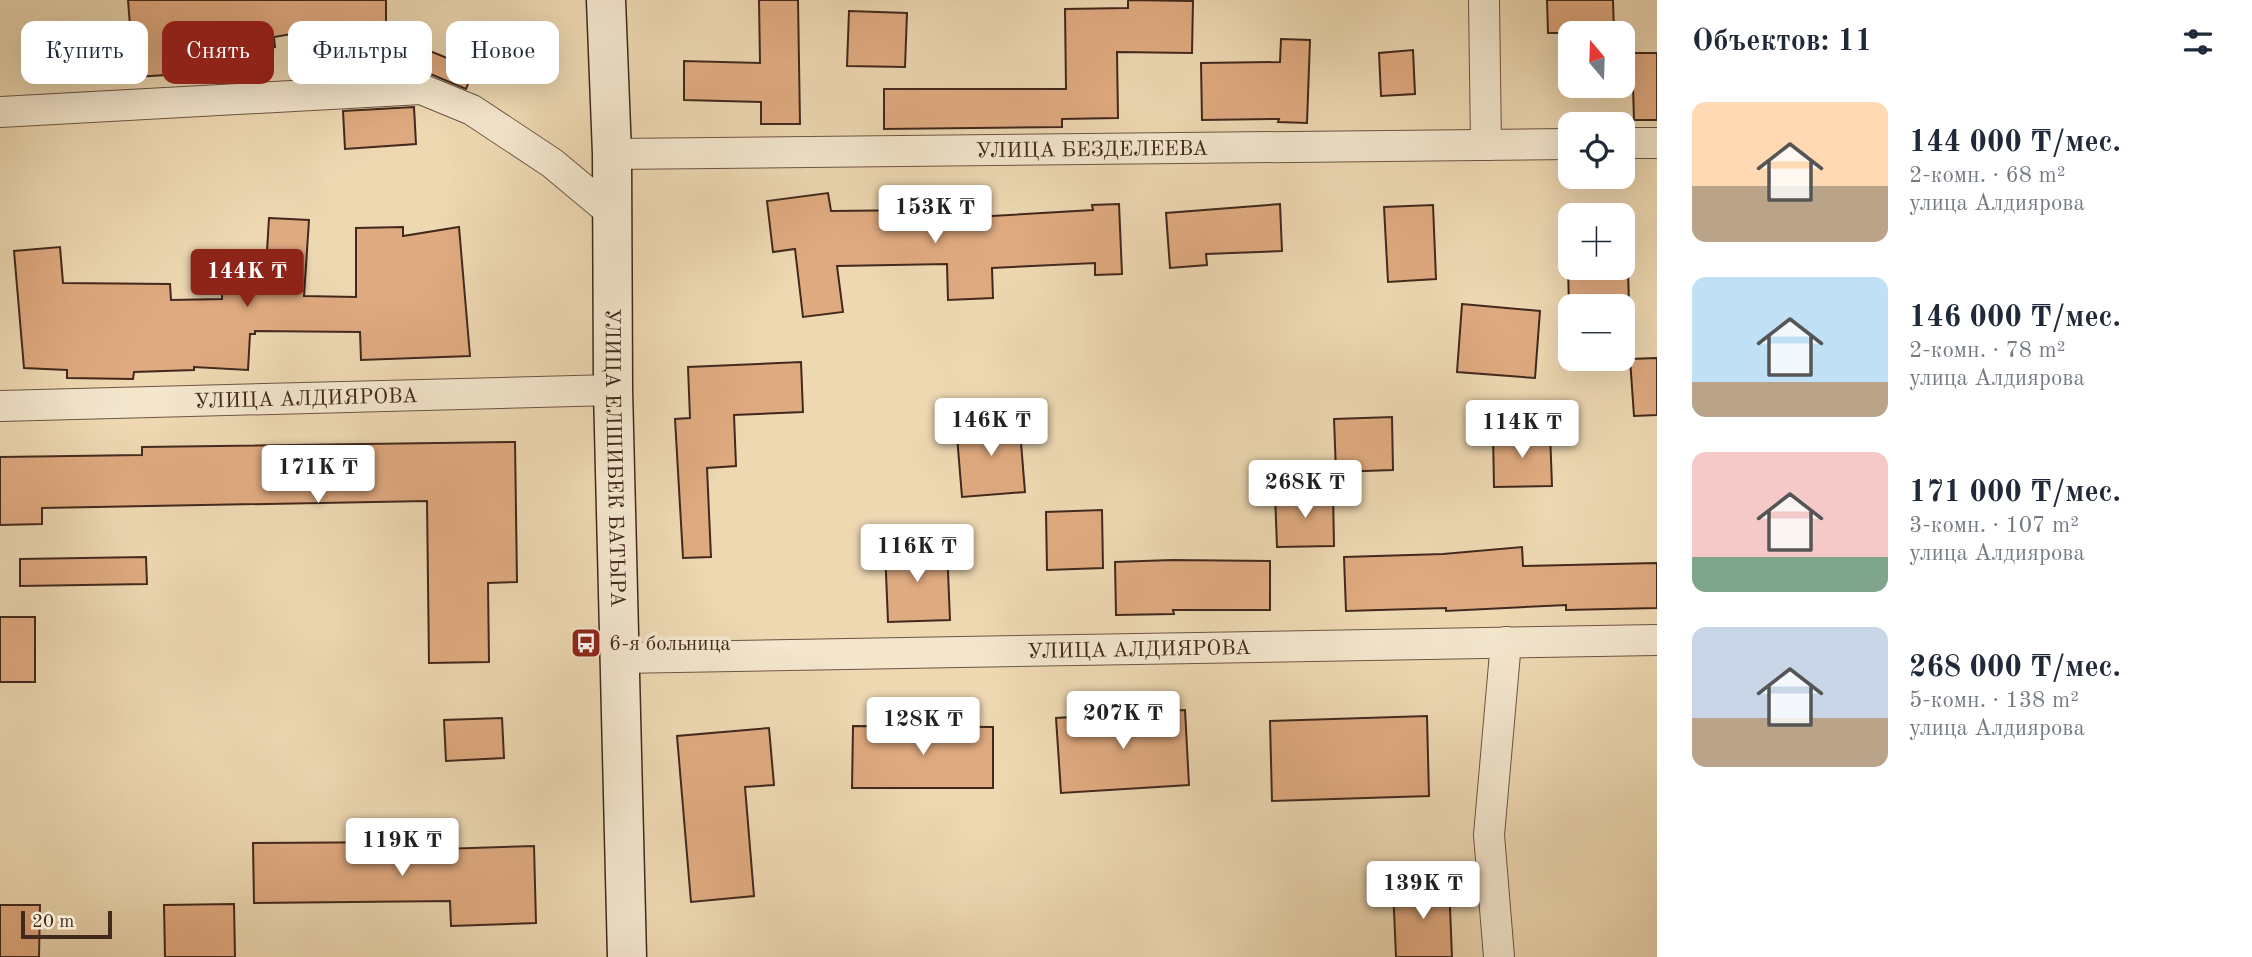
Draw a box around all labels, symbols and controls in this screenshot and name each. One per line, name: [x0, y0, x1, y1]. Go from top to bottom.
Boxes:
chip: Купить: [21, 21, 148, 84]
chip: Снять: [162, 21, 274, 84]
chip: Фильтры: [288, 21, 432, 84]
chip: Новое: [446, 21, 559, 84]
north arrow: [1558, 21, 1634, 98]
map controls: [1558, 21, 1635, 371]
icon: filters: [2179, 23, 2217, 61]
text: Объектов: 11: [1692, 27, 1872, 57]
button: locate: [1558, 112, 1635, 189]
text: 144 000 ₸/мес.: [1909, 128, 2121, 158]
icon: home: [1748, 130, 1832, 214]
street label: УЛИЦА БЕЗДЕЛЕЕВА: [976, 139, 1208, 162]
text: 2-комн. · 68 m²: [1909, 164, 2066, 187]
pin: 153K ₸: [878, 186, 992, 245]
text: улица Алдиярова: [1909, 192, 2085, 215]
text: 153K ₸: [895, 196, 975, 219]
button: +: [1558, 203, 1635, 280]
pin: 144K ₸: [190, 250, 304, 309]
text: 144K ₸: [207, 260, 287, 283]
button: −: [1558, 294, 1635, 371]
text: 146 000 ₸/мес.: [1909, 303, 2121, 333]
icon: home: [1748, 305, 1832, 389]
street label: УЛИЦА ЕЛШИБЕК БАТЫРА: [601, 308, 627, 608]
text: 2-комн. · 78 m²: [1909, 339, 2066, 362]
text: улица Алдиярова: [1909, 367, 2085, 390]
street label: УЛИЦА АЛДИЯРОВА: [194, 386, 418, 413]
pin: 146K ₸: [934, 398, 1048, 458]
pin: 114K ₸: [1465, 400, 1579, 460]
text: 146K ₸: [951, 409, 1031, 432]
text: 114K ₸: [1482, 411, 1562, 434]
pin: 171K ₸: [261, 446, 375, 505]
text: 171K ₸: [278, 456, 358, 479]
pin: 268K ₸: [1248, 461, 1362, 520]
text: 268K ₸: [1265, 471, 1345, 494]
text: 171 000 ₸/мес.: [1909, 478, 2121, 508]
icon: home: [1748, 480, 1832, 564]
text: 3-комн. · 107 m²: [1909, 514, 2079, 537]
pin: 116K ₸: [860, 524, 974, 584]
text: 116K ₸: [877, 535, 957, 558]
text: улица Алдиярова: [1909, 542, 2085, 565]
bus stop icon: 6-я больница: [569, 626, 603, 660]
place label: 6-я больница: [609, 634, 731, 655]
street label: УЛИЦА АЛДИЯРОВА: [1027, 638, 1251, 663]
text: 268 000 ₸/мес.: [1909, 653, 2121, 683]
icon: home: [1748, 655, 1832, 739]
text: 5-комн. · 138 m²: [1909, 689, 2079, 712]
pin: 207K ₸: [1066, 692, 1180, 751]
pin: 128K ₸: [866, 698, 980, 757]
text: 207K ₸: [1083, 702, 1163, 725]
text: 128K ₸: [883, 708, 963, 731]
text: улица Алдиярова: [1909, 717, 2085, 740]
pin: 119K ₸: [345, 818, 459, 878]
text: 119K ₸: [362, 829, 442, 852]
pin: 139K ₸: [1366, 862, 1480, 921]
text: 139K ₸: [1383, 872, 1463, 895]
scale bar: [21, 908, 112, 940]
text: 20 m: [32, 913, 74, 932]

